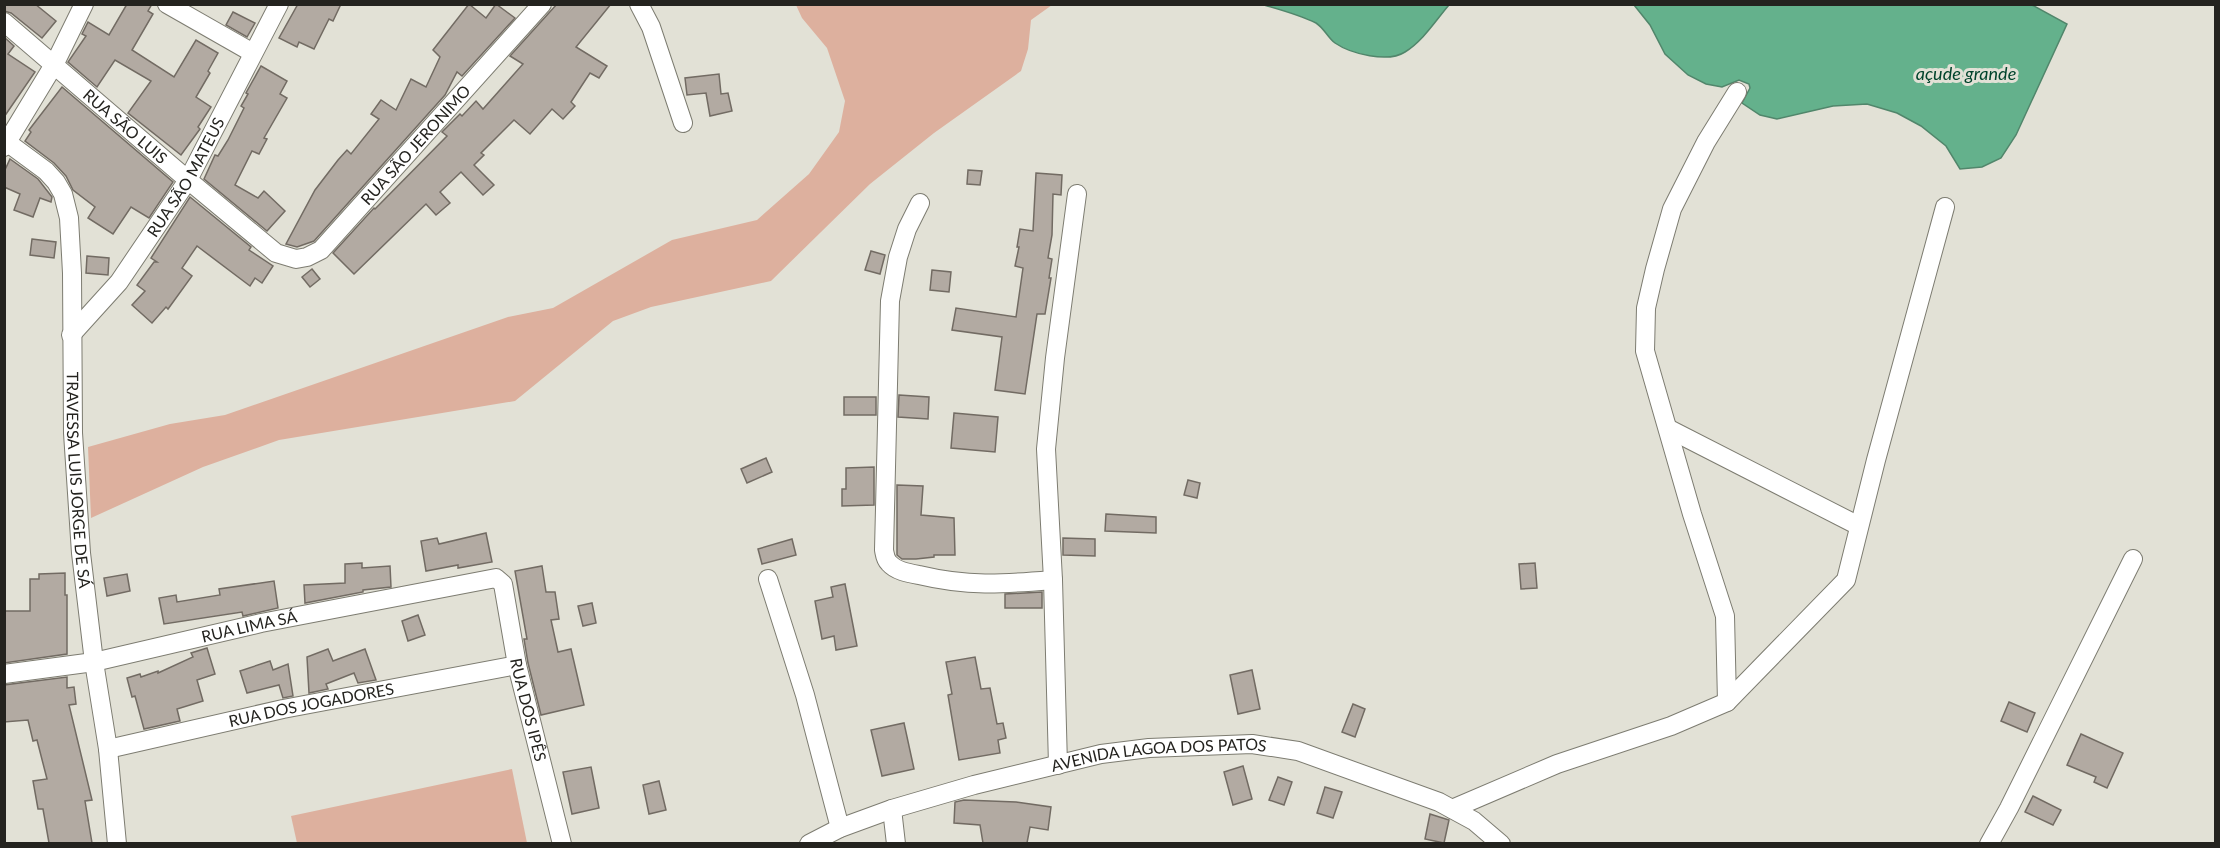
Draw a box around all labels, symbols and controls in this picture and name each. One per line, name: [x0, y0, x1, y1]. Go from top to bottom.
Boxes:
water label: açude grande: [1916, 62, 2016, 84]
street label: RUA SÃO JERONIMO: [356, 81, 474, 208]
street label: RUA SÃO LUIS: [80, 85, 172, 167]
street label: RUA SÃO MATEUS: [142, 114, 228, 240]
street label: TRAVESSA LUIS JORGE DE SÁ: [64, 372, 95, 589]
street label: RUA LIMA SÁ: [199, 606, 299, 646]
street label: RUA DOS IPÊS: [507, 657, 551, 763]
street label: RUA DOS JOGADORES: [227, 678, 395, 730]
street label: AVENIDA LAGOA DOS PATOS: [1049, 734, 1268, 775]

